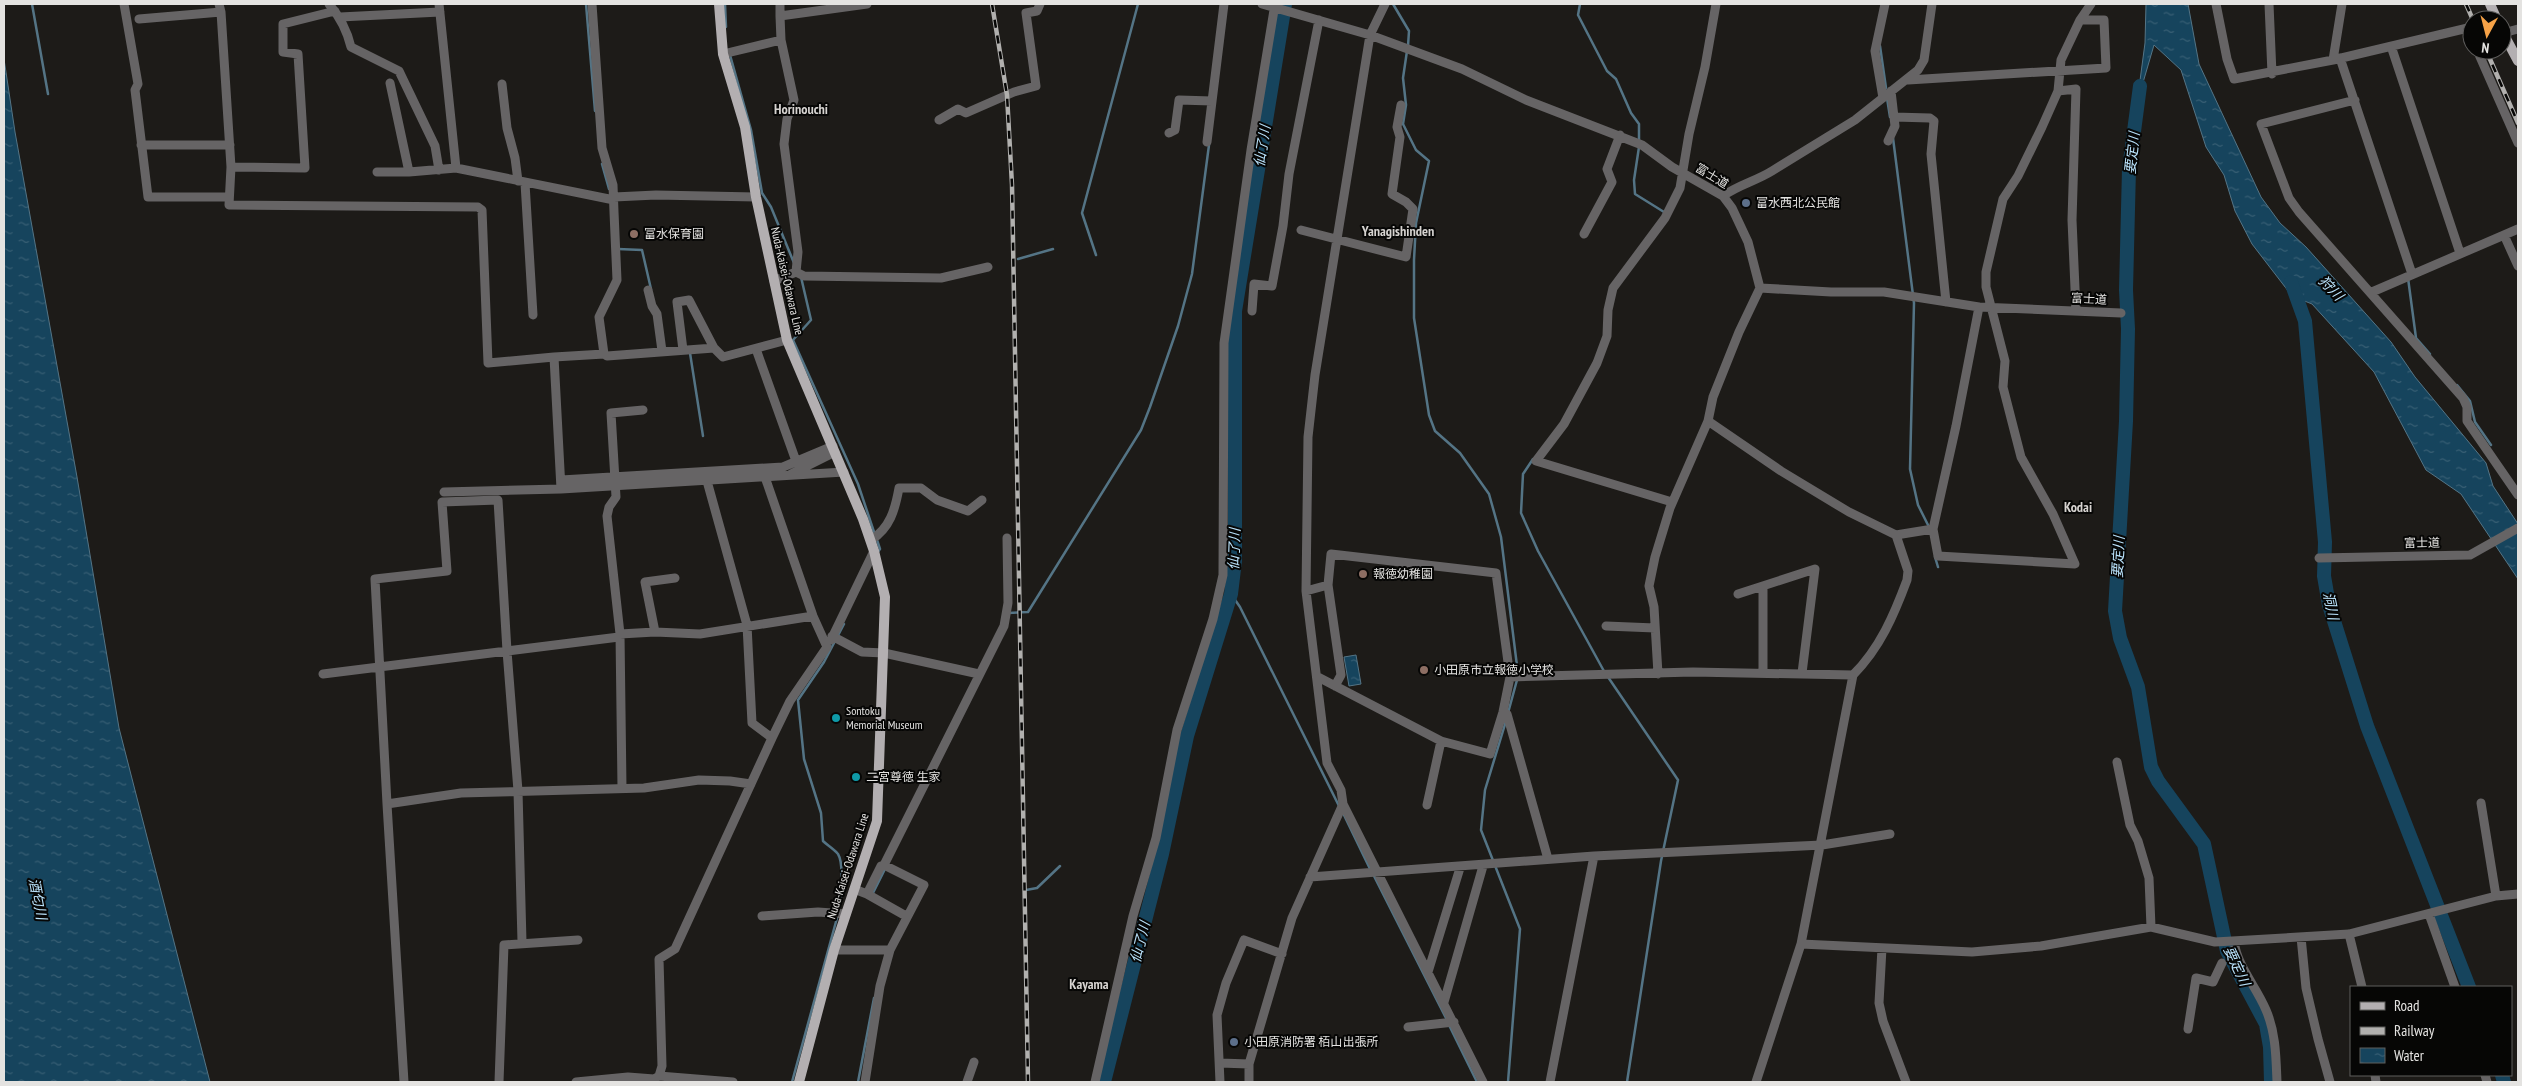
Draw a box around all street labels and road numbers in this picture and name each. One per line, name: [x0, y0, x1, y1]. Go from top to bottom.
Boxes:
street label: 富士道: [1693, 160, 1732, 191]
street label: Nuda-Kaisei-Odawara Line: [768, 225, 807, 336]
street label: 富士道: [2071, 290, 2107, 307]
street label: 富士道: [2404, 535, 2440, 550]
street label: Nuda-Kaisei-Odawara Line: [823, 811, 872, 921]

